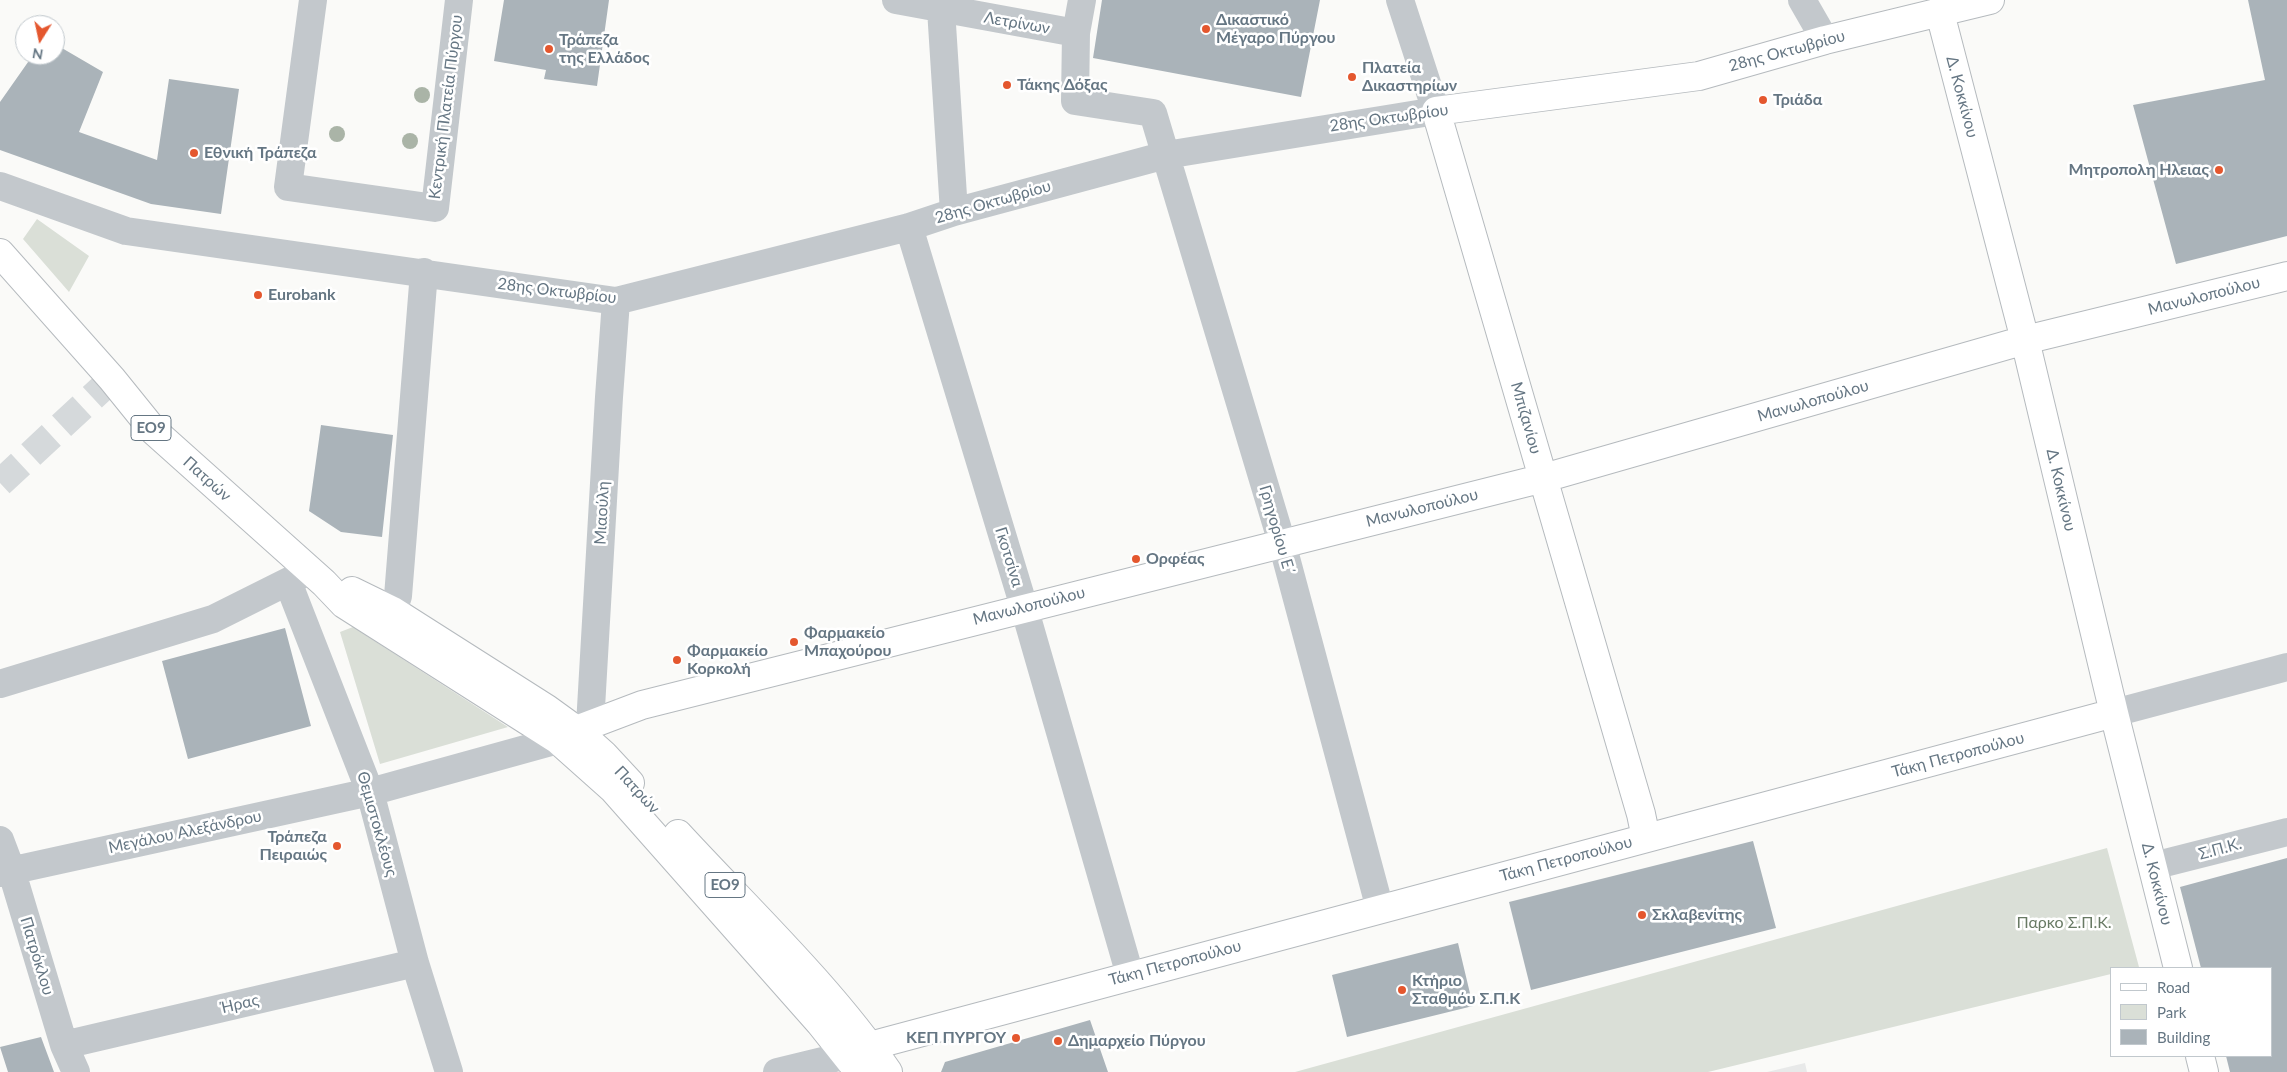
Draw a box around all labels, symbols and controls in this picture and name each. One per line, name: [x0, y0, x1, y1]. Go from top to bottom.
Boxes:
street label: Λετρίνων: [983, 8, 1051, 38]
place label: Δικαστικό Μέγαρο Πύργου: [1216, 10, 1336, 48]
street label: Κεντρική Πλατεία Πύργου: [425, 14, 467, 200]
north arrow: [15, 15, 65, 65]
marker: Δικαστικό Μέγαρο Πύργου: [1200, 23, 1212, 35]
street label: 28ης Οκτωβρίου: [1727, 26, 1847, 76]
place label: Τράπεζα της Ελλάδος: [559, 30, 650, 68]
marker: Τράπεζα της Ελλάδος: [543, 43, 555, 55]
text: N: [31, 45, 44, 64]
street label: Δ. Κοκκίνου: [1942, 54, 1982, 140]
place label: Πλατεία Δικαστηρίων: [1362, 58, 1457, 96]
marker: Πλατεία Δικαστηρίων: [1346, 71, 1358, 83]
place label: Τάκης Δόξας: [1017, 75, 1108, 95]
marker: Τάκης Δόξας: [1001, 79, 1013, 91]
place label: Τριάδα: [1773, 90, 1822, 110]
marker: Τριάδα: [1757, 94, 1769, 106]
street label: 28ης Οκτωβρίου: [1328, 100, 1450, 136]
place label: Εθνική Τράπεζα: [204, 143, 317, 163]
marker: Εθνική Τράπεζα: [188, 147, 200, 159]
place label: Μητροπολη Ηλειας: [2068, 160, 2209, 180]
marker: Μητροπολη Ηλειας: [2213, 164, 2225, 176]
street label: 28ης Οκτωβρίου: [933, 176, 1053, 228]
street label: Μανωλοπούλου: [2146, 273, 2262, 319]
street label: 28ης Οκτωβρίου: [496, 274, 618, 308]
place label: Eurobank: [268, 285, 336, 305]
marker: Eurobank: [252, 289, 264, 301]
street label: Μανωλοπούλου: [1755, 376, 1871, 426]
street label: Μπιζανίου: [1507, 380, 1545, 456]
road number: ΕΟ9: [131, 416, 171, 440]
street label: Δ. Κοκκίνου: [2042, 447, 2080, 533]
street label: Πατρών: [179, 453, 235, 505]
street label: Μιαούλη: [591, 481, 613, 545]
street label: Γρηγορίου Ε΄: [1255, 483, 1299, 577]
street label: Μανωλοπούλου: [1364, 485, 1480, 531]
street label: Γκοτσίνα: [991, 525, 1027, 589]
place label: Ορφέας: [1146, 549, 1205, 569]
marker: Ορφέας: [1130, 553, 1142, 565]
street label: Μανωλοπούλου: [971, 583, 1087, 629]
place label: Φαρμακείο Μπαχούρου: [804, 623, 891, 661]
marker: Φαρμακείο Μπαχούρου: [788, 636, 800, 648]
place label: Φαρμακείο Κορκολή: [687, 641, 768, 679]
marker: Φαρμακείο Κορκολή: [671, 654, 683, 666]
street label: Τάκη Πετροπούλου: [1890, 728, 2026, 782]
street label: Πατρών: [610, 762, 664, 818]
street label: Θεμιστοκλέους: [353, 769, 401, 879]
street label: Μεγάλου Αλεξάνδρου: [107, 806, 263, 858]
place label: Τράπεζα Πειραιώς: [260, 827, 327, 865]
street label: Τάκη Πετροπούλου: [1498, 832, 1634, 886]
street label: Σ.Π.Κ.: [2196, 834, 2244, 864]
marker: Τράπεζα Πειραιώς: [331, 840, 343, 852]
street label: Δ. Κοκκίνου: [2138, 841, 2176, 927]
road number: ΕΟ9: [705, 872, 745, 898]
place label: Σκλαβενίτης: [1652, 905, 1742, 925]
marker: Σκλαβενίτης: [1636, 909, 1648, 921]
park label: Παρκο Σ.Π.Κ.: [2016, 913, 2112, 933]
street label: Πατρόκλου: [16, 914, 58, 998]
street label: Τάκη Πετροπούλου: [1107, 936, 1243, 990]
legend: [2110, 967, 2272, 1057]
place label: Κτήριο Σταθμόυ Σ.Π.Κ: [1412, 971, 1520, 1009]
text: Road: [2157, 978, 2190, 996]
marker: Κτήριο Σταθμόυ Σ.Π.Κ: [1396, 984, 1408, 996]
street label: Ήρας: [219, 990, 261, 1018]
text: Park: [2157, 1003, 2186, 1021]
place label: ΚΕΠ ΠΥΡΓΟΥ: [906, 1028, 1006, 1048]
text: Building: [2157, 1028, 2210, 1046]
place label: Δημαρχείο Πύργου: [1068, 1031, 1206, 1051]
marker: ΚΕΠ ΠΥΡΓΟΥ: [1010, 1032, 1022, 1044]
marker: Δημαρχείο Πύργου: [1052, 1035, 1064, 1047]

